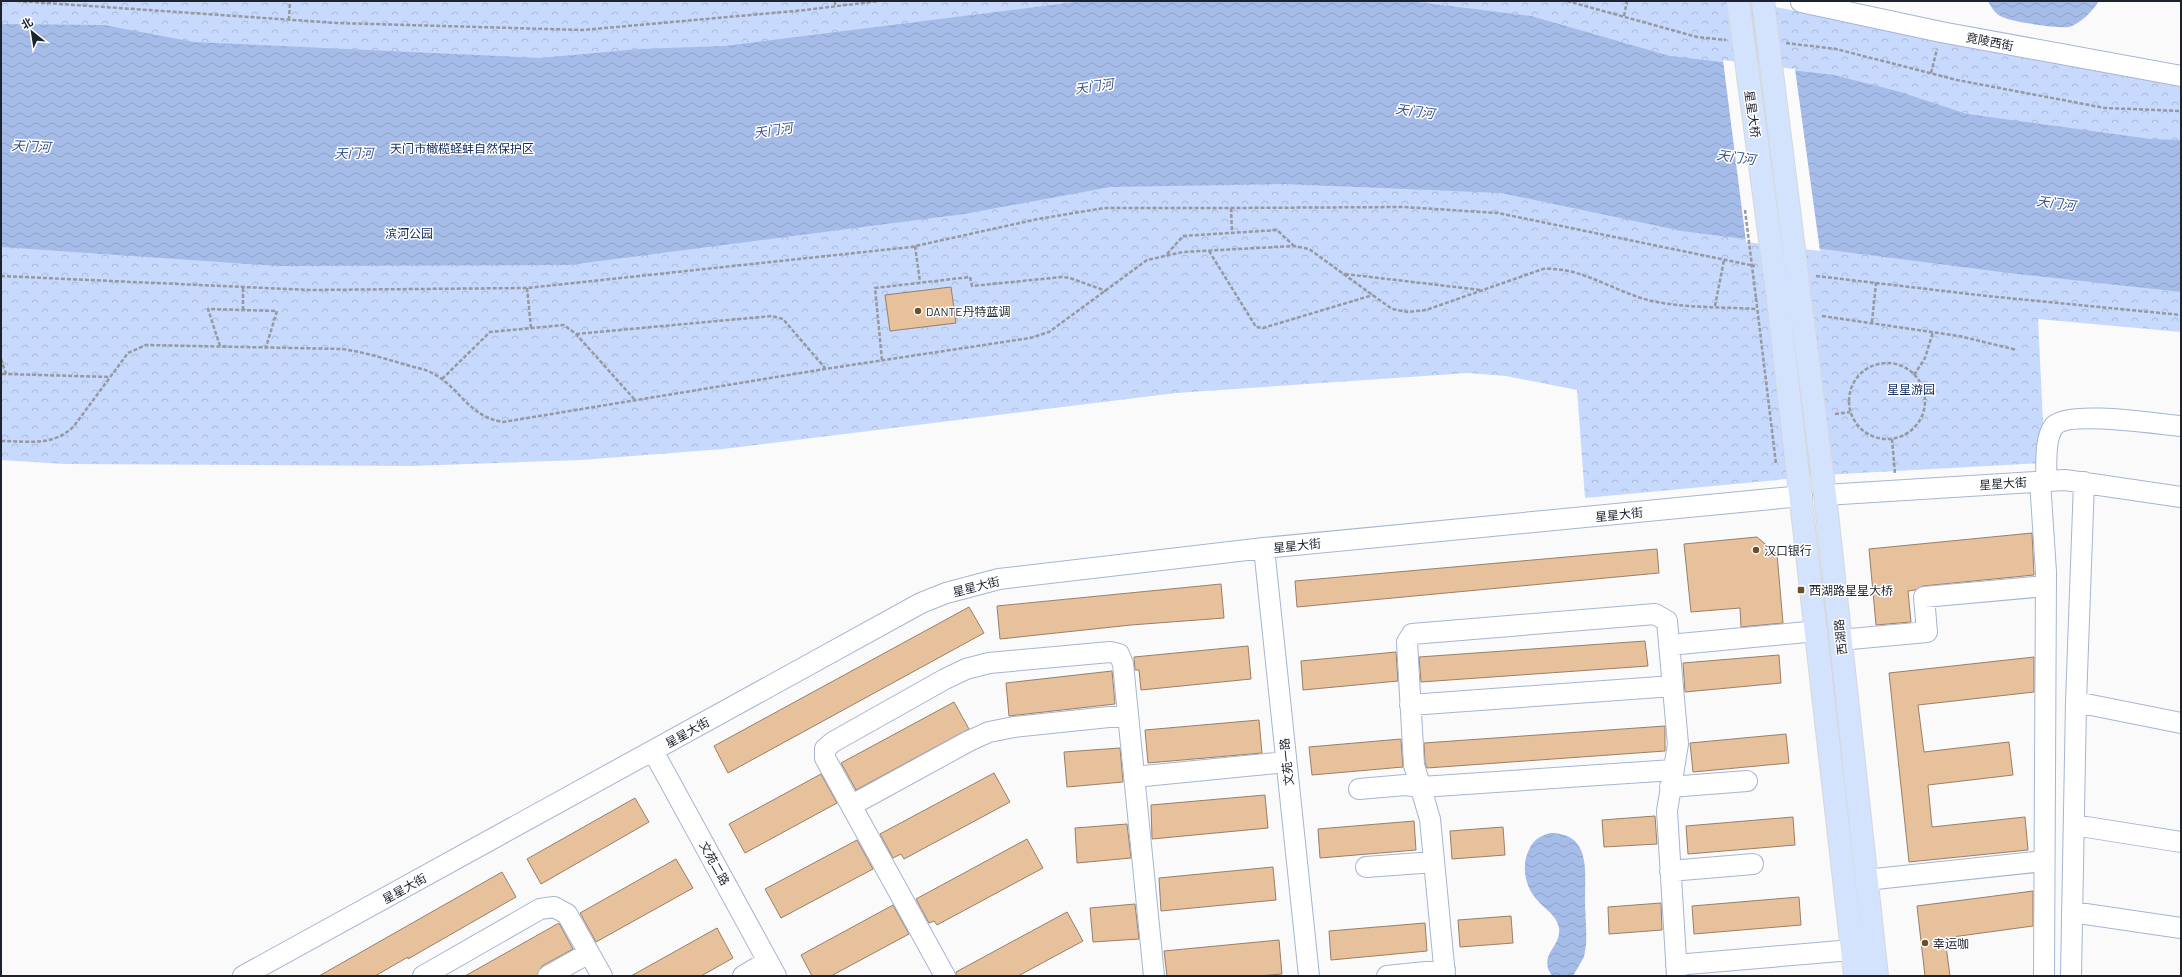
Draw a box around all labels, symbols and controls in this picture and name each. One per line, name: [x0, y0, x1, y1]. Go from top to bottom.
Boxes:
north arrow: [12, 12, 52, 52]
text: 北: [19, 15, 35, 31]
street label: 竟陵西街: [1965, 30, 2015, 52]
water label: 天门河: [1074, 75, 1117, 97]
street label: 星星大桥: [1743, 89, 1763, 139]
water label: 天门河: [1395, 100, 1438, 122]
water label: 天门河: [753, 119, 796, 141]
water label: 天门河: [11, 137, 54, 155]
park label: 天门市橄榄蛏蚌自然保护区: [390, 141, 534, 155]
water label: 天门河: [334, 145, 377, 161]
water label: 天门河: [1716, 146, 1759, 168]
water label: 天门河: [2036, 192, 2079, 214]
park label: 滨河公园: [385, 226, 433, 240]
place label: DANTE丹特蓝调: [926, 304, 1011, 318]
marker: DANTE丹特蓝调: [913, 306, 923, 316]
park label: 星星游园: [1887, 382, 1935, 396]
street label: 星星大街: [1979, 474, 2027, 492]
street label: 星星大街: [1594, 505, 1644, 523]
street label: 星星大街: [1272, 536, 1322, 554]
place label: 汉口银行: [1764, 543, 1812, 557]
marker: 汉口银行: [1751, 545, 1761, 555]
street label: 星星大街: [951, 573, 1001, 599]
place label: 西湖路星星大桥: [1809, 583, 1893, 597]
marker: 西湖路星星大桥: [1796, 585, 1806, 595]
street label: 西湖路: [1831, 618, 1849, 656]
street label: 星星大街: [663, 714, 711, 750]
street label: 文苑一路: [1277, 737, 1295, 787]
street label: 文苑二路: [697, 839, 733, 887]
street label: 星星大街: [380, 870, 428, 906]
place label: 幸运咖: [1933, 936, 1969, 950]
marker: 幸运咖: [1920, 938, 1930, 948]

